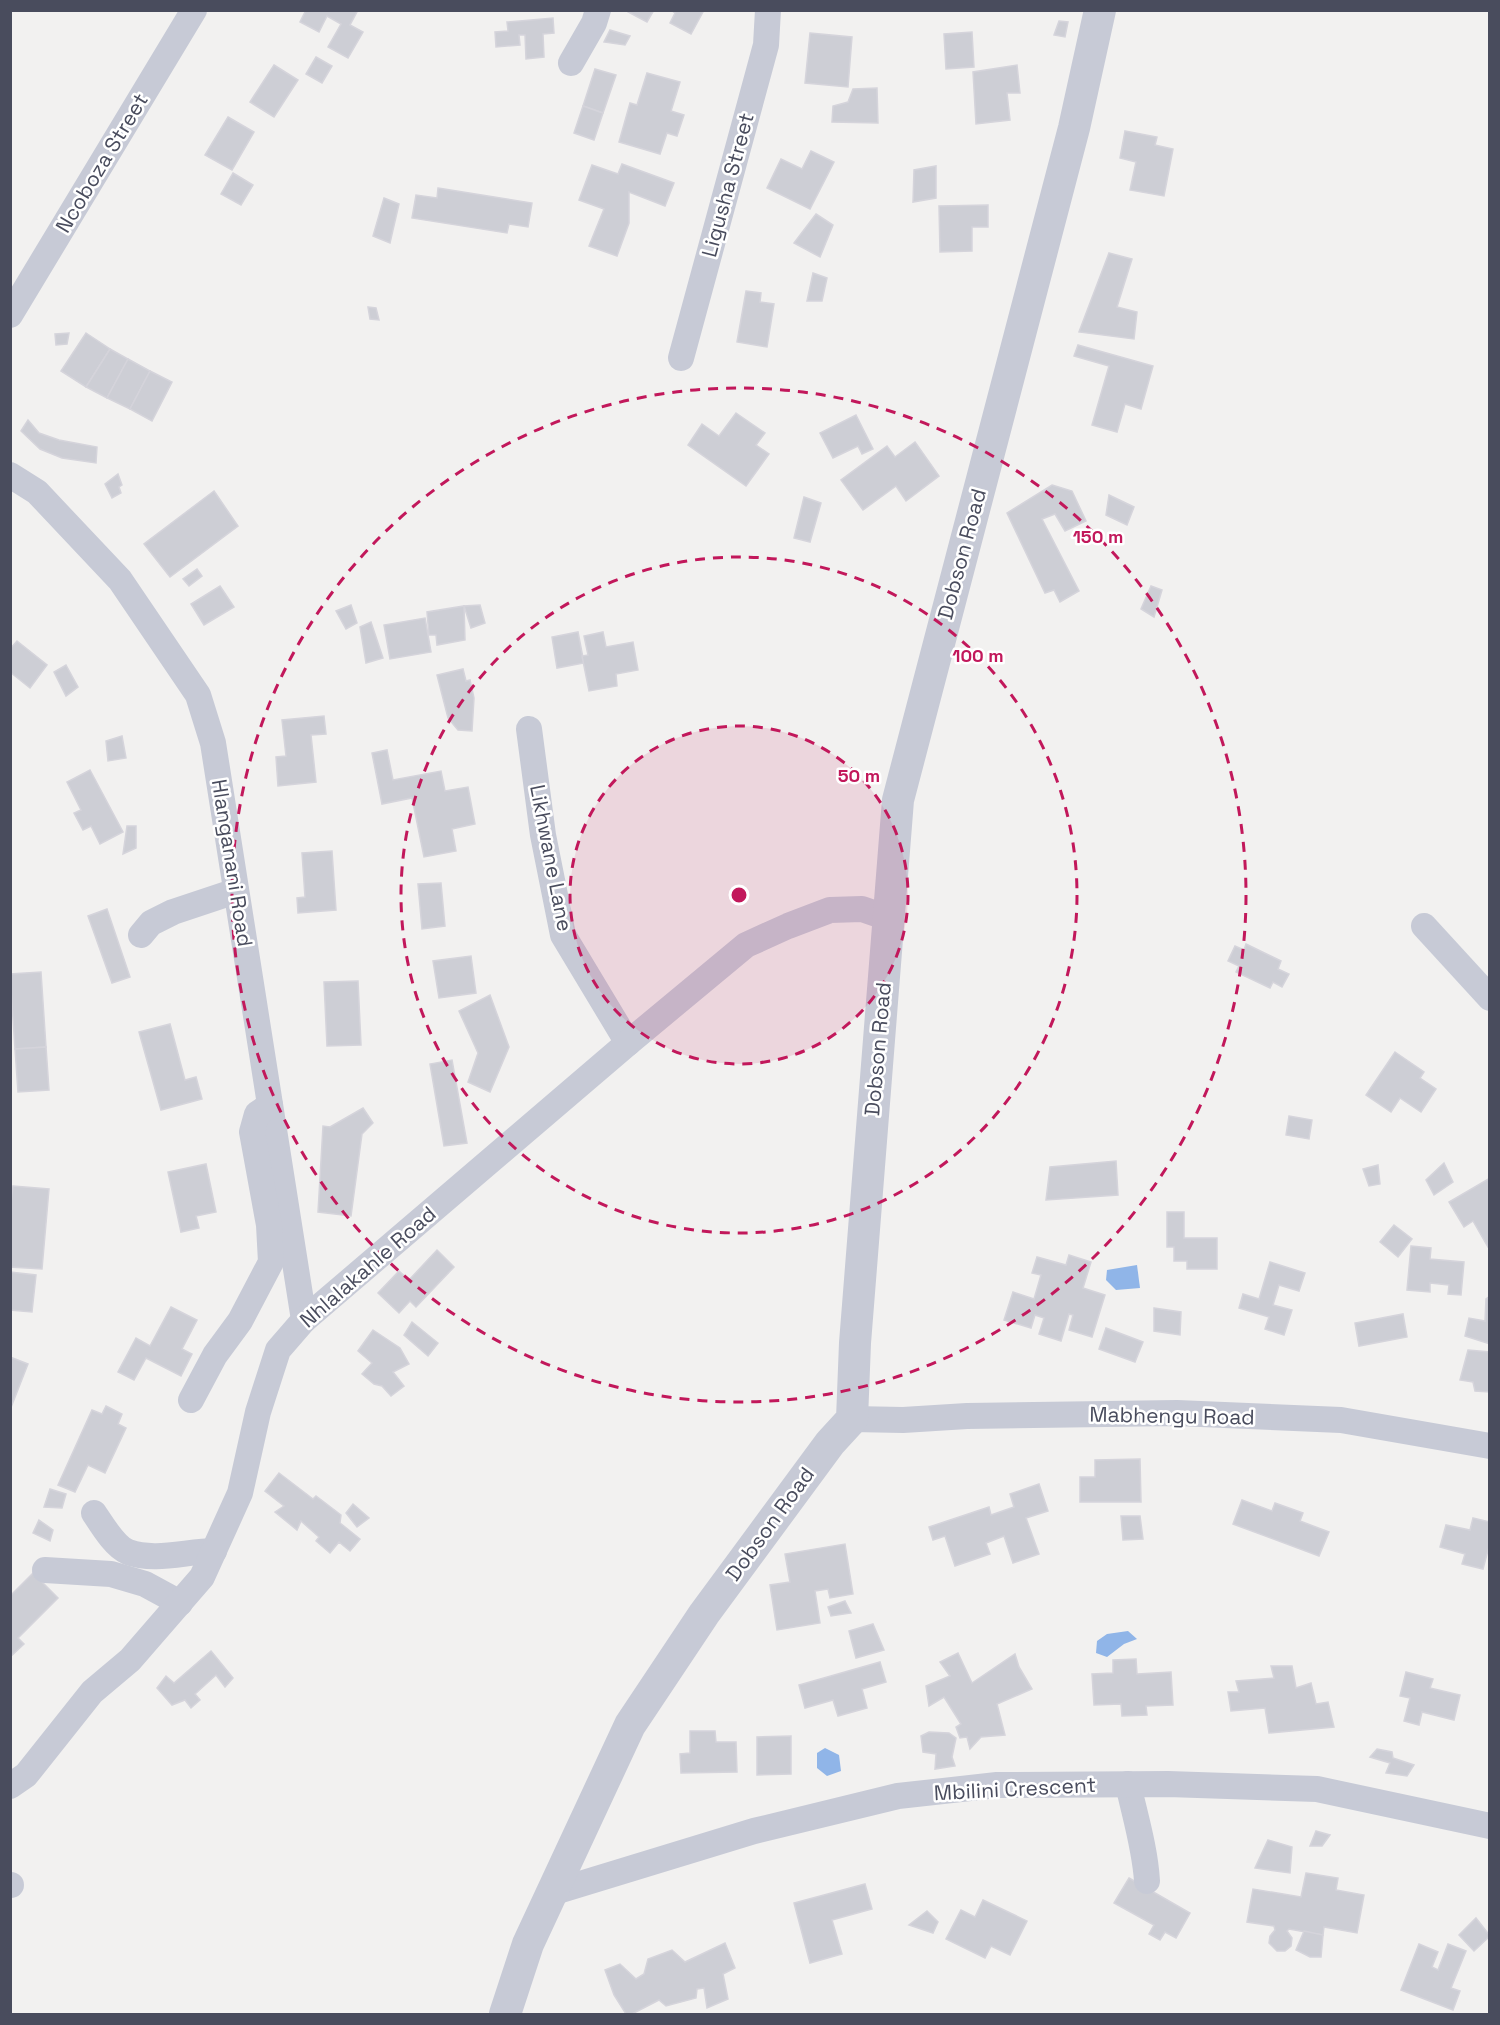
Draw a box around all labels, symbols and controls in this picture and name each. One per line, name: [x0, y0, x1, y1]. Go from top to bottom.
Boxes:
street label: Ncoboza Street: [49, 88, 154, 237]
street label: Ligusha Street: [695, 110, 760, 260]
street label: Dobson Road: [931, 486, 992, 622]
text: 150 m: [1073, 525, 1123, 548]
text: 100 m: [952, 644, 1004, 667]
text: 50 m: [838, 764, 880, 787]
street label: Hlanganani Road: [206, 777, 259, 949]
street label: Likhwane Lane: [524, 782, 579, 934]
centre of rings: [729, 885, 749, 905]
street label: Dobson Road: [858, 981, 897, 1117]
street label: Nhlalakahle Road: [294, 1200, 441, 1333]
street label: Mabhengu Road: [1089, 1401, 1255, 1430]
street label: Dobson Road: [719, 1461, 820, 1586]
street label: Mbilini Crescent: [933, 1771, 1097, 1806]

